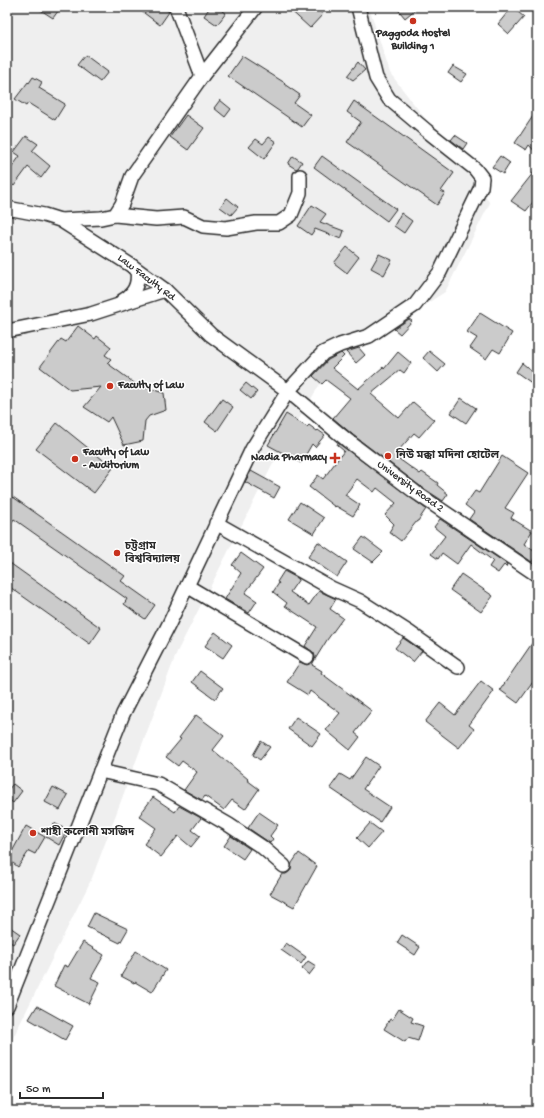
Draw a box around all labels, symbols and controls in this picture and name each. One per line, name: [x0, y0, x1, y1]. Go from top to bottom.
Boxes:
marker: Paggoda Hostel Building 1: [408, 16, 418, 26]
place label: Paggoda Hostel Building 1: [375, 27, 451, 54]
street label: Law Faculty Rd: [115, 252, 178, 305]
place label: Faculty of Law: [117, 379, 184, 392]
marker: Faculty of Law: [105, 381, 115, 391]
place label: Faculty of Law - Auditorium: [82, 446, 149, 472]
place label: নিউ মক্কা মদিনা হোটেল: [395, 448, 500, 462]
marker: নিউ মক্কা মদিনা হোটেল: [383, 451, 393, 461]
place label: Nadia Pharmacy: [251, 452, 328, 464]
marker: Nadia Pharmacy: [330, 453, 340, 463]
marker: Faculty of Law - Auditorium: [70, 454, 80, 464]
street label: University Road 2: [374, 459, 446, 516]
place label: চট্টগ্রাম বিশ্ববিদ্যালয়: [124, 539, 180, 566]
marker: চট্টগ্রাম বিশ্ববিদ্যালয়: [112, 548, 122, 558]
place label: শাহী কলোনী মসজিদ: [40, 825, 135, 839]
marker: শাহী কলোনী মসজিদ: [28, 828, 38, 838]
scale bar: [20, 1074, 103, 1100]
text: 50 m: [26, 1083, 51, 1097]

